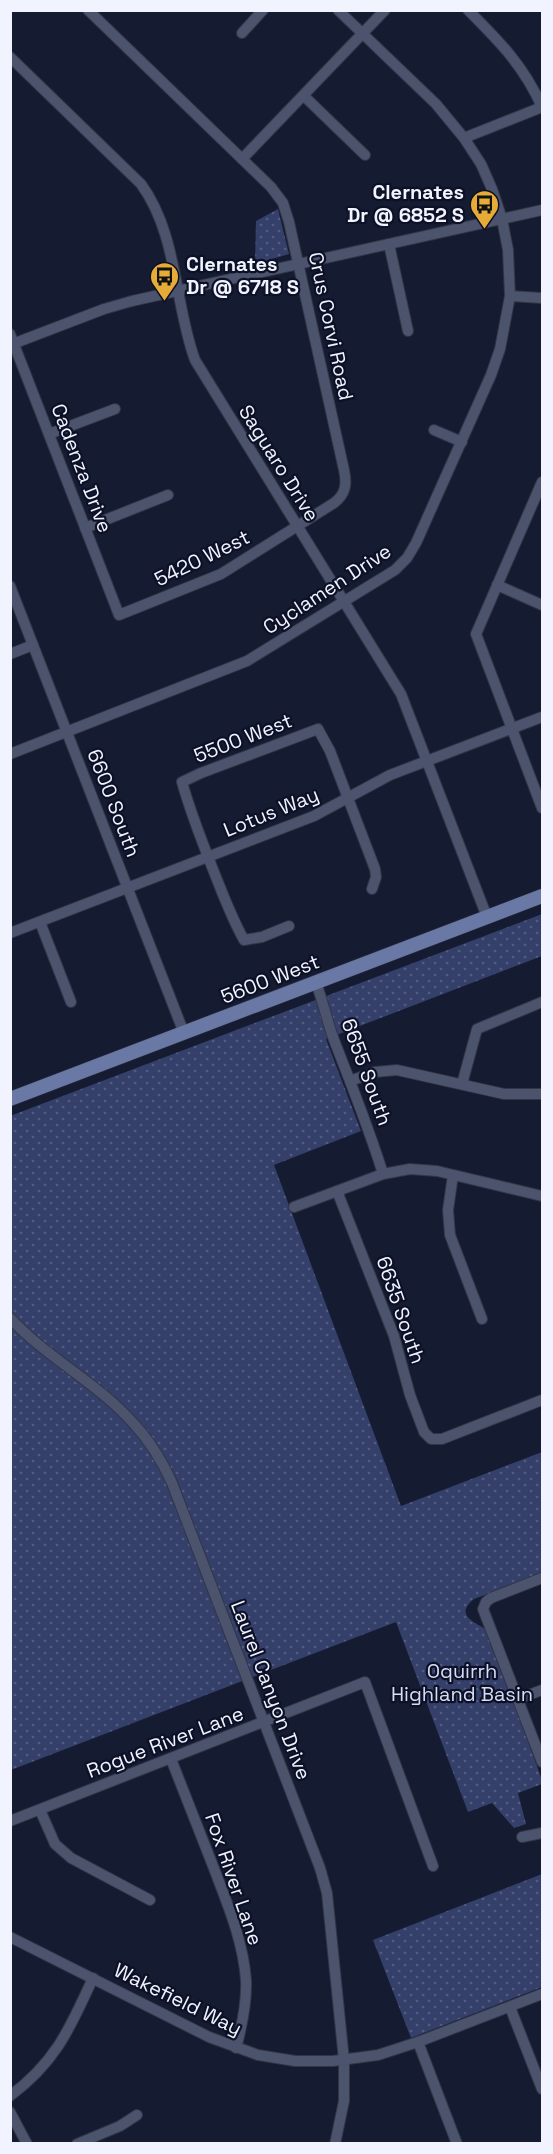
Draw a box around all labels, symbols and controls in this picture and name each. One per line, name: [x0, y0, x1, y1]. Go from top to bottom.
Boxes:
place label: Clernates Dr @ 6852 S: [347, 179, 464, 228]
bus stop icon: Clernates Dr @ 6852 S: [469, 188, 501, 230]
street label: Crus Corvi Road: [303, 249, 359, 403]
place label: Clernates Dr @ 6718 S: [186, 251, 299, 300]
bus stop icon: Clernates Dr @ 6718 S: [149, 260, 181, 302]
street label: Cadenza Drive: [46, 400, 118, 536]
street label: Saguaro Drive: [233, 400, 325, 526]
street label: 5420 West: [150, 524, 254, 592]
street label: Cyclamen Drive: [258, 538, 396, 640]
street label: 5500 West: [190, 707, 296, 769]
street label: 6600 South: [82, 745, 146, 861]
street label: Lotus Way: [220, 781, 322, 843]
street label: 5600 West: [217, 948, 323, 1010]
street label: 6655 South: [336, 1015, 398, 1129]
street label: 6635 South: [370, 1253, 432, 1367]
street label: Laurel Canyon Drive: [225, 1597, 317, 1783]
park label: Oquirrh Highland Basin: [391, 1658, 533, 1707]
street label: Rogue River Lane: [83, 1700, 247, 1784]
street label: Fox River Lane: [199, 1809, 269, 1949]
street label: Wakefield Way: [110, 1957, 246, 2041]

